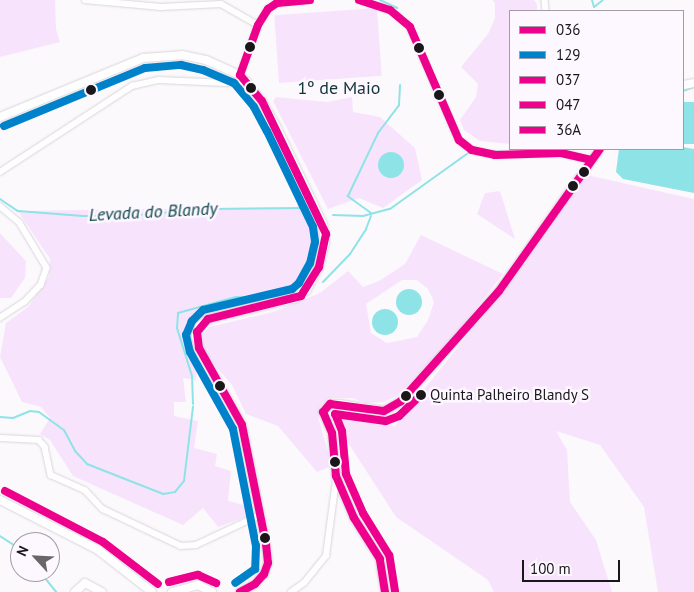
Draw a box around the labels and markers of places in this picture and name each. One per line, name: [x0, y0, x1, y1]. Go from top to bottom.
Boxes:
unlabelled marker: [245, 42, 255, 52]
unlabelled marker: [414, 43, 424, 53]
unlabelled marker: [246, 83, 256, 93]
unlabelled marker: [86, 85, 96, 95]
unlabelled marker: [434, 90, 444, 100]
unlabelled marker: [579, 167, 589, 177]
unlabelled marker: [568, 181, 578, 191]
unlabelled marker: [215, 381, 225, 391]
place label: Quinta Palheiro Blandy S: [430, 386, 590, 404]
marker: Quinta Palheiro Blandy S: [416, 390, 426, 400]
unlabelled marker: [401, 391, 411, 401]
unlabelled marker: [330, 457, 340, 467]
unlabelled marker: [260, 533, 270, 543]

